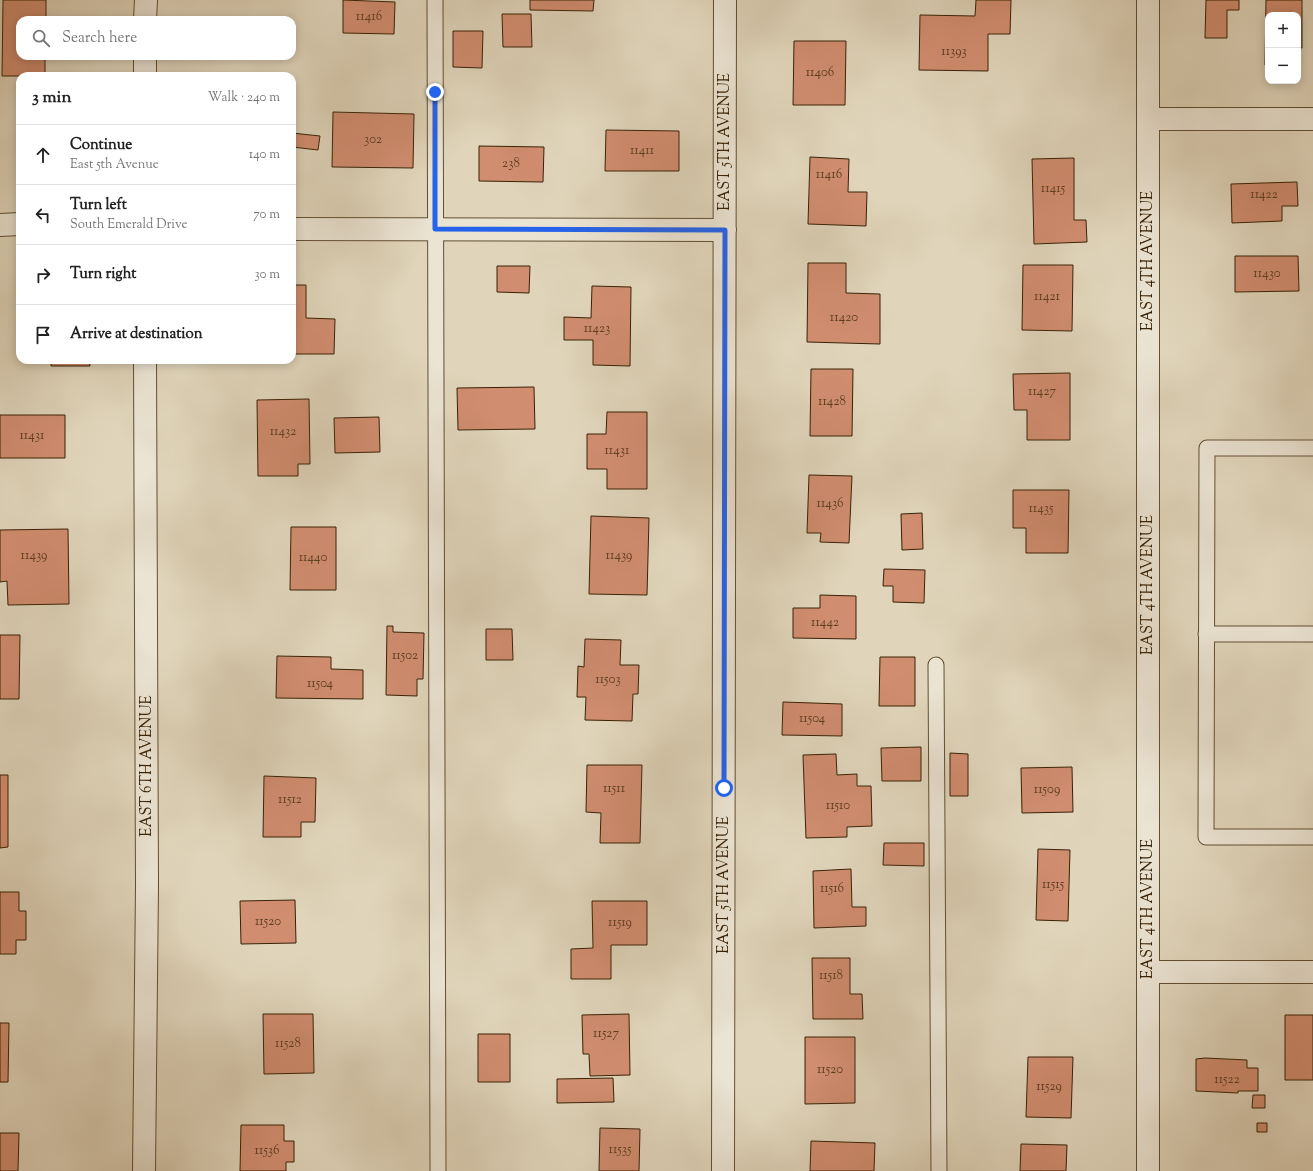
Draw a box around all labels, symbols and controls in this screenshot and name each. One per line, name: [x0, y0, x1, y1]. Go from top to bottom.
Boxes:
house number: 11416: [356, 8, 382, 26]
map controls: [1265, 12, 1301, 84]
button: +: [1265, 12, 1301, 48]
search box: [16, 16, 296, 60]
icon: search: [30, 27, 52, 49]
text: Search here: [62, 28, 137, 49]
house number: 11393: [941, 43, 967, 61]
button: −: [1265, 48, 1301, 84]
house number: 11406: [806, 64, 834, 82]
street label: EAST 5TH AVENUE: [715, 73, 736, 211]
route end: [426, 83, 444, 101]
text: 3 min: [32, 86, 71, 110]
text: Walk · 240 m: [208, 89, 280, 107]
house number: 302: [364, 131, 382, 149]
text: Continue: [70, 135, 132, 156]
house number: 11411: [630, 142, 655, 160]
icon: ahead: [32, 144, 54, 166]
text: 140 m: [249, 146, 280, 164]
house number: 238: [502, 155, 520, 173]
text: East 5th Avenue: [70, 156, 159, 174]
house number: 11416: [816, 166, 842, 184]
house number: 11415: [1041, 180, 1066, 198]
house number: 11422: [1250, 186, 1278, 204]
street label: EAST 4TH AVENUE: [1138, 191, 1159, 331]
text: Turn left: [70, 195, 127, 216]
icon: left: [32, 204, 54, 226]
text: 70 m: [253, 206, 280, 224]
text: South Emerald Drive: [70, 216, 187, 234]
icon: right: [32, 264, 54, 286]
text: Turn right: [70, 264, 136, 285]
house number: 11430: [1253, 265, 1281, 283]
text: 30 m: [254, 266, 280, 284]
house number: 11421: [1034, 288, 1061, 306]
house number: 11420: [830, 309, 858, 327]
house number: 11423: [584, 320, 610, 338]
icon: arrive: [32, 324, 54, 346]
text: Arrive at destination: [70, 324, 203, 345]
house number: 11427: [1028, 383, 1056, 401]
house number: 11428: [818, 393, 846, 411]
house number: 11432: [270, 423, 296, 441]
house number: 11431: [19, 427, 45, 445]
house number: 11431: [604, 442, 630, 460]
house number: 11436: [817, 495, 844, 513]
house number: 11435: [1028, 500, 1054, 518]
street label: EAST 4TH AVENUE: [1138, 515, 1159, 655]
house number: 11439: [21, 547, 47, 565]
house number: 11439: [606, 547, 632, 565]
house number: 11440: [299, 549, 327, 567]
house number: 11442: [811, 614, 839, 632]
house number: 11502: [392, 647, 418, 665]
house number: 11503: [595, 671, 621, 689]
house number: 11504: [307, 675, 333, 693]
street label: EAST 6TH AVENUE: [137, 695, 158, 837]
house number: 11504: [799, 710, 825, 728]
route start: [715, 779, 733, 797]
house number: 11511: [603, 780, 626, 798]
house number: 11509: [1034, 781, 1060, 799]
house number: 11512: [278, 791, 302, 809]
house number: 11510: [826, 797, 850, 815]
street label: EAST 5TH AVENUE: [714, 816, 735, 954]
street label: EAST 4TH AVENUE: [1138, 839, 1159, 979]
house number: 11515: [1042, 876, 1065, 894]
house number: 11516: [820, 880, 844, 898]
house number: 11520: [255, 913, 281, 931]
house number: 11519: [608, 914, 632, 932]
house number: 11518: [819, 967, 843, 985]
house number: 11527: [593, 1025, 619, 1043]
house number: 11528: [275, 1035, 301, 1053]
house number: 11520: [817, 1061, 843, 1079]
house number: 11522: [1214, 1071, 1240, 1089]
house number: 11529: [1036, 1078, 1062, 1096]
house number: 11535: [609, 1141, 632, 1159]
house number: 11536: [255, 1142, 279, 1160]

